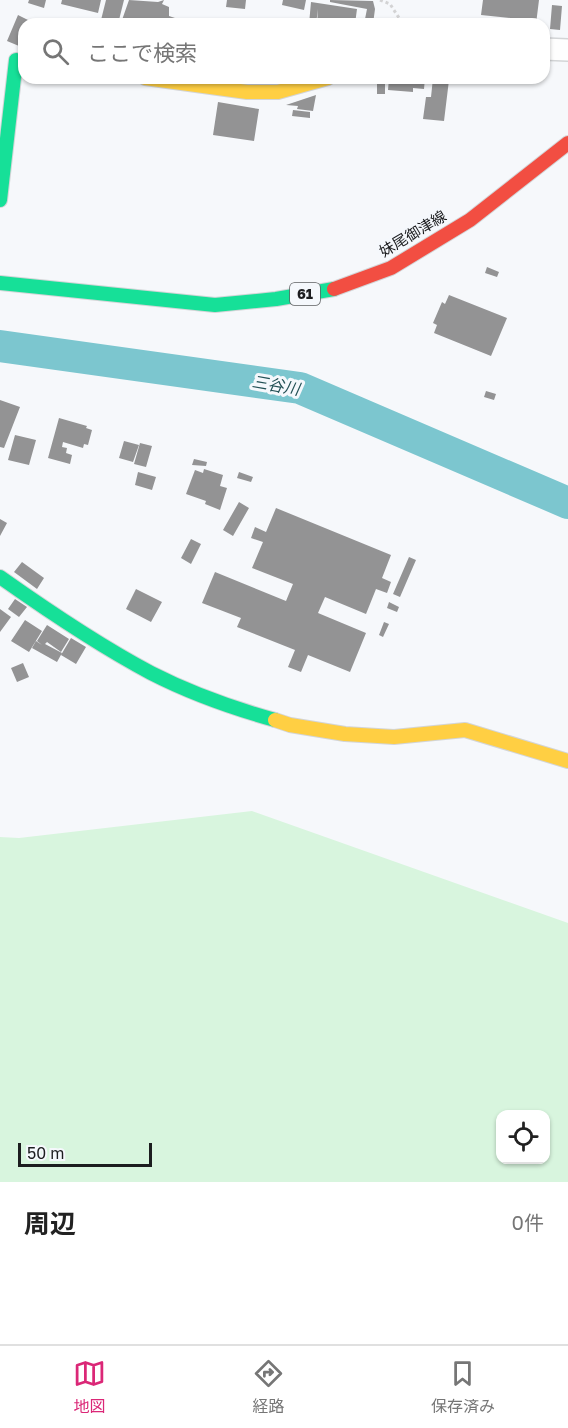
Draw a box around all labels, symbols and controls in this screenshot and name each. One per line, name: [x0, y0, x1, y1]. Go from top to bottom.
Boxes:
search box: [18, 18, 550, 84]
icon: search: [39, 35, 72, 68]
text: ここで検索: [87, 39, 197, 66]
street label: 妹尾御津線: [376, 206, 449, 260]
road number: 61: [290, 283, 320, 305]
water label: 三谷川: [251, 371, 303, 399]
map controls: [496, 1110, 550, 1164]
button: locate: [496, 1110, 550, 1164]
scale bar: [18, 1140, 152, 1168]
text: 50 m: [27, 1143, 64, 1163]
text: 周辺: [24, 1208, 76, 1239]
text: 0件: [512, 1210, 544, 1234]
tab: 地図: [73, 1357, 106, 1417]
tab: 経路: [252, 1357, 285, 1417]
tab: 保存済み: [431, 1357, 495, 1417]

